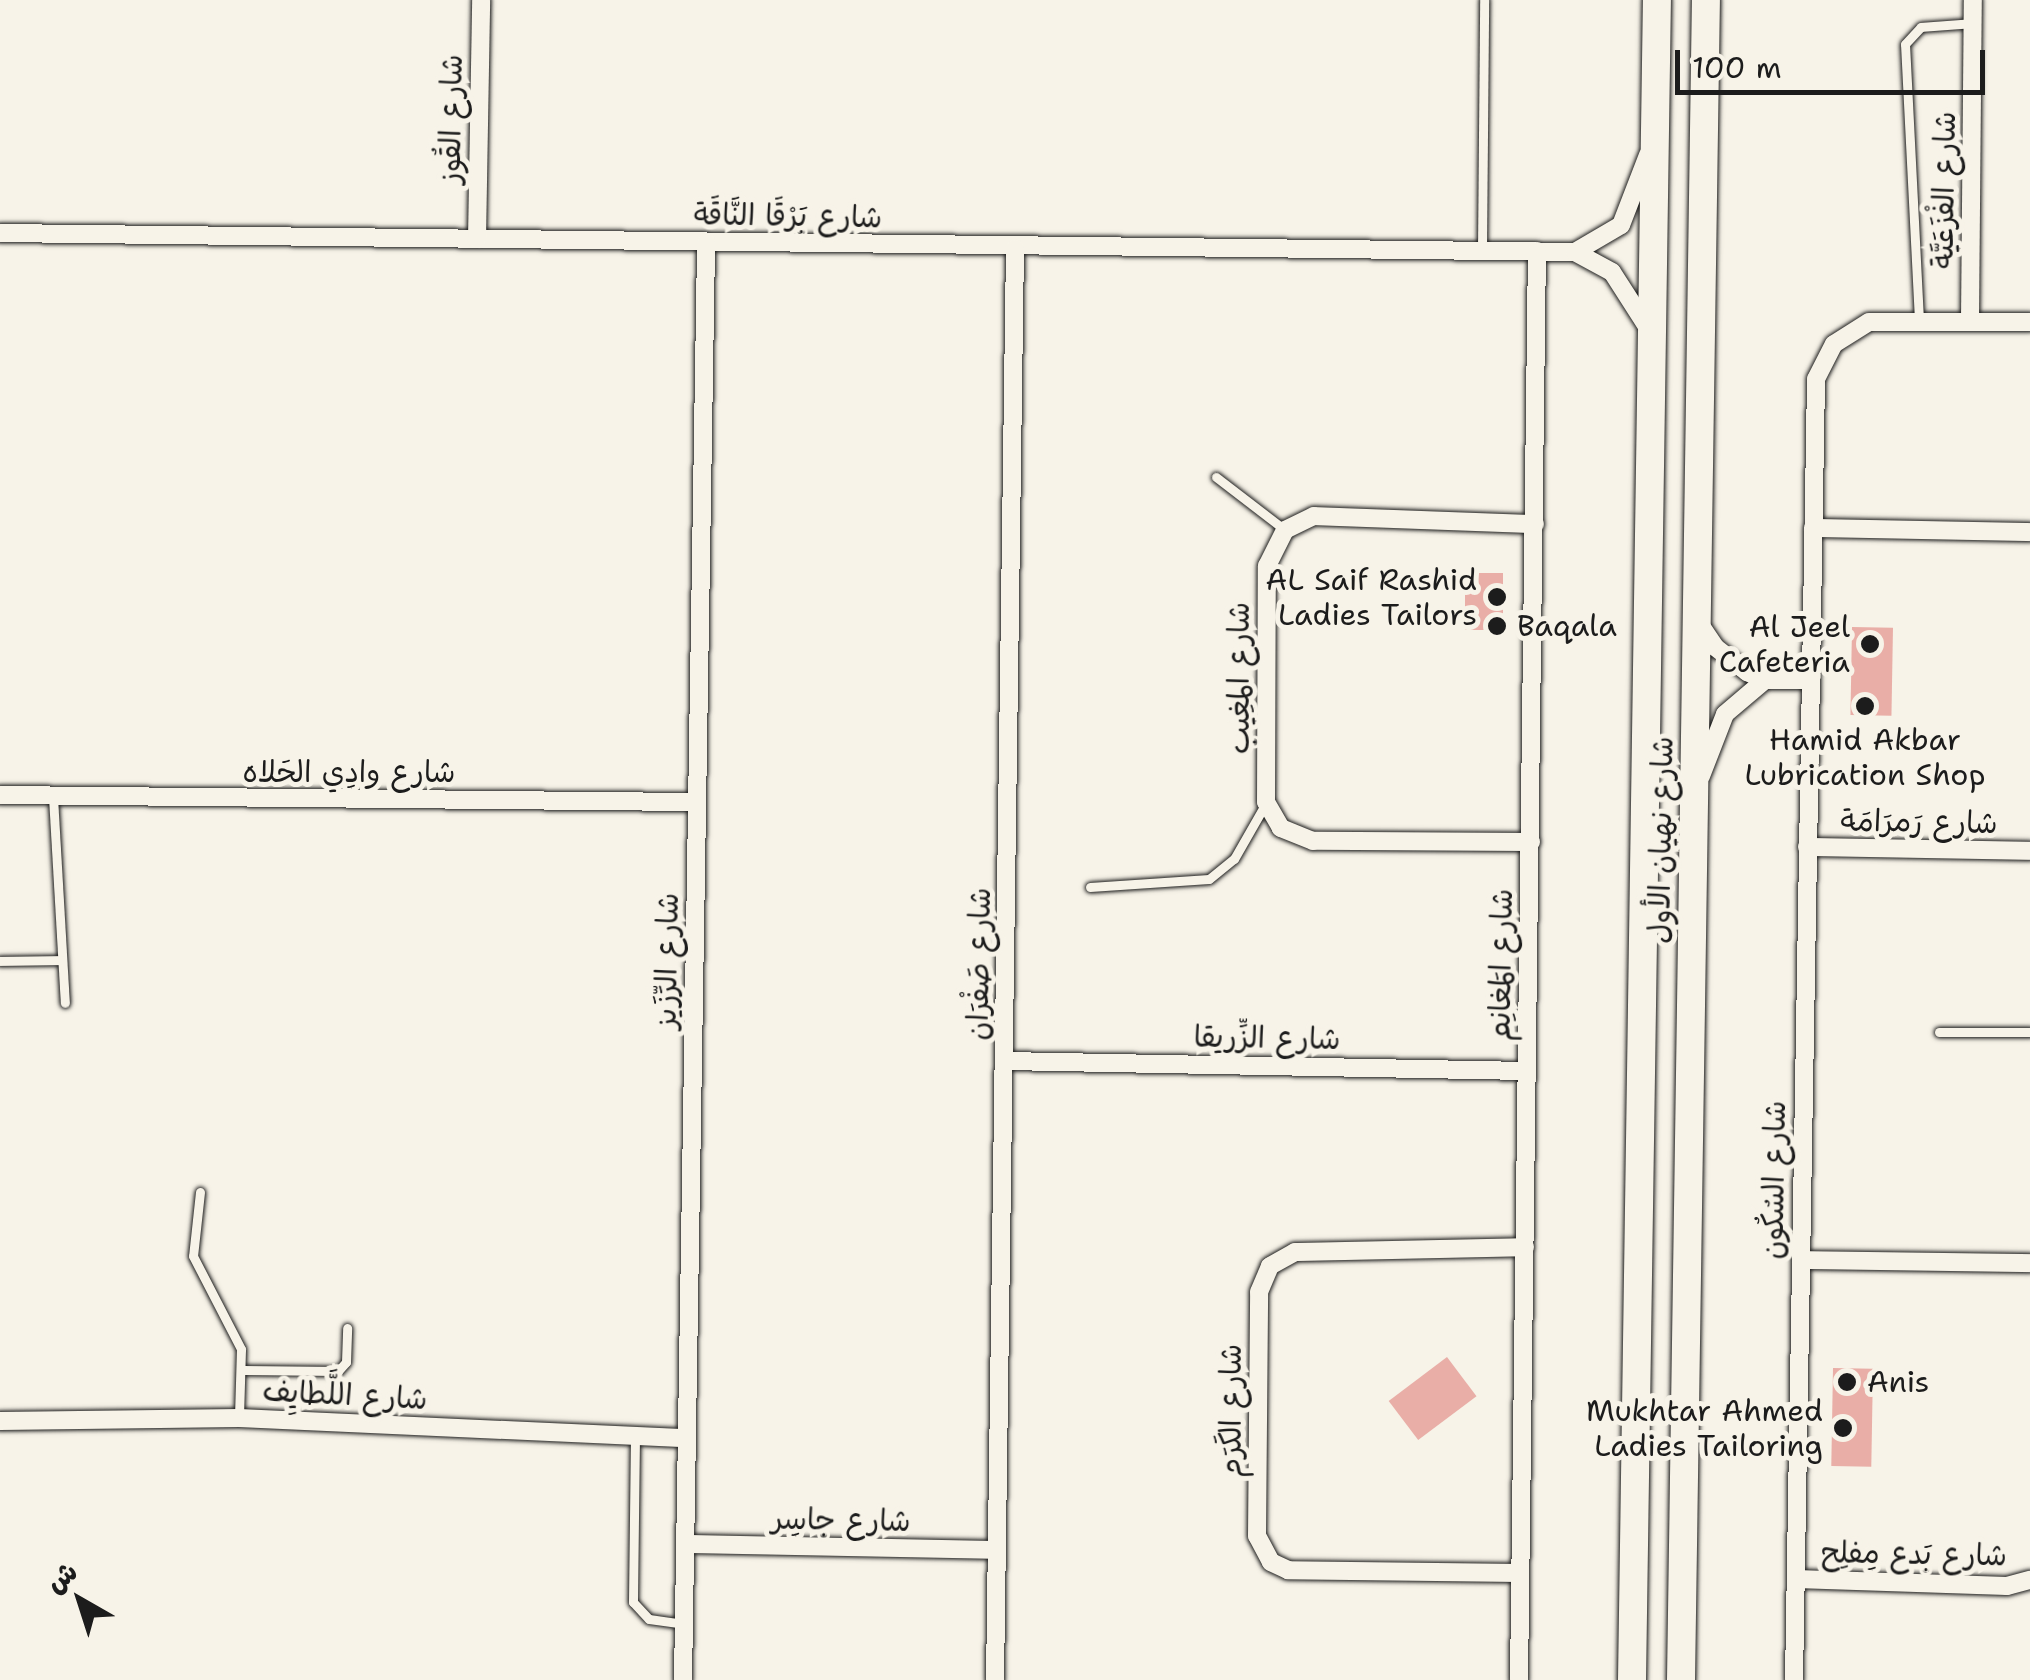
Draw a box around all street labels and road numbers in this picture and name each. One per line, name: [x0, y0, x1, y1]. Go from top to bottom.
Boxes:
street label: شارع القُوز: [432, 54, 470, 184]
street label: شارع الفْزَعَيَّة: [1925, 111, 1963, 269]
street label: شارع بَرْقَا النَّاقَة: [693, 196, 883, 236]
street label: شارع المغِيب: [1221, 602, 1257, 754]
street label: شارع نهيان الأول: [1641, 736, 1681, 944]
street label: شارع وادِي الحَلاه: [243, 754, 455, 790]
street label: شارع رَمرَامَة: [1840, 803, 1998, 841]
street label: شارع صَفْرَان: [960, 887, 998, 1041]
street label: شارع المَغانِم: [1482, 888, 1520, 1042]
street label: شارع الرِّزَيز: [648, 892, 686, 1030]
street label: شارع الزِّريقا: [1193, 1019, 1341, 1057]
street label: شارع السُكُون: [1755, 1100, 1793, 1260]
street label: شارع الكَرَم: [1213, 1344, 1249, 1478]
street label: شارع اللَّطايِف: [262, 1373, 428, 1417]
street label: شارع جاسِر: [771, 1501, 911, 1539]
street label: شارع بَدع مِفلِح: [1821, 1534, 2007, 1574]

